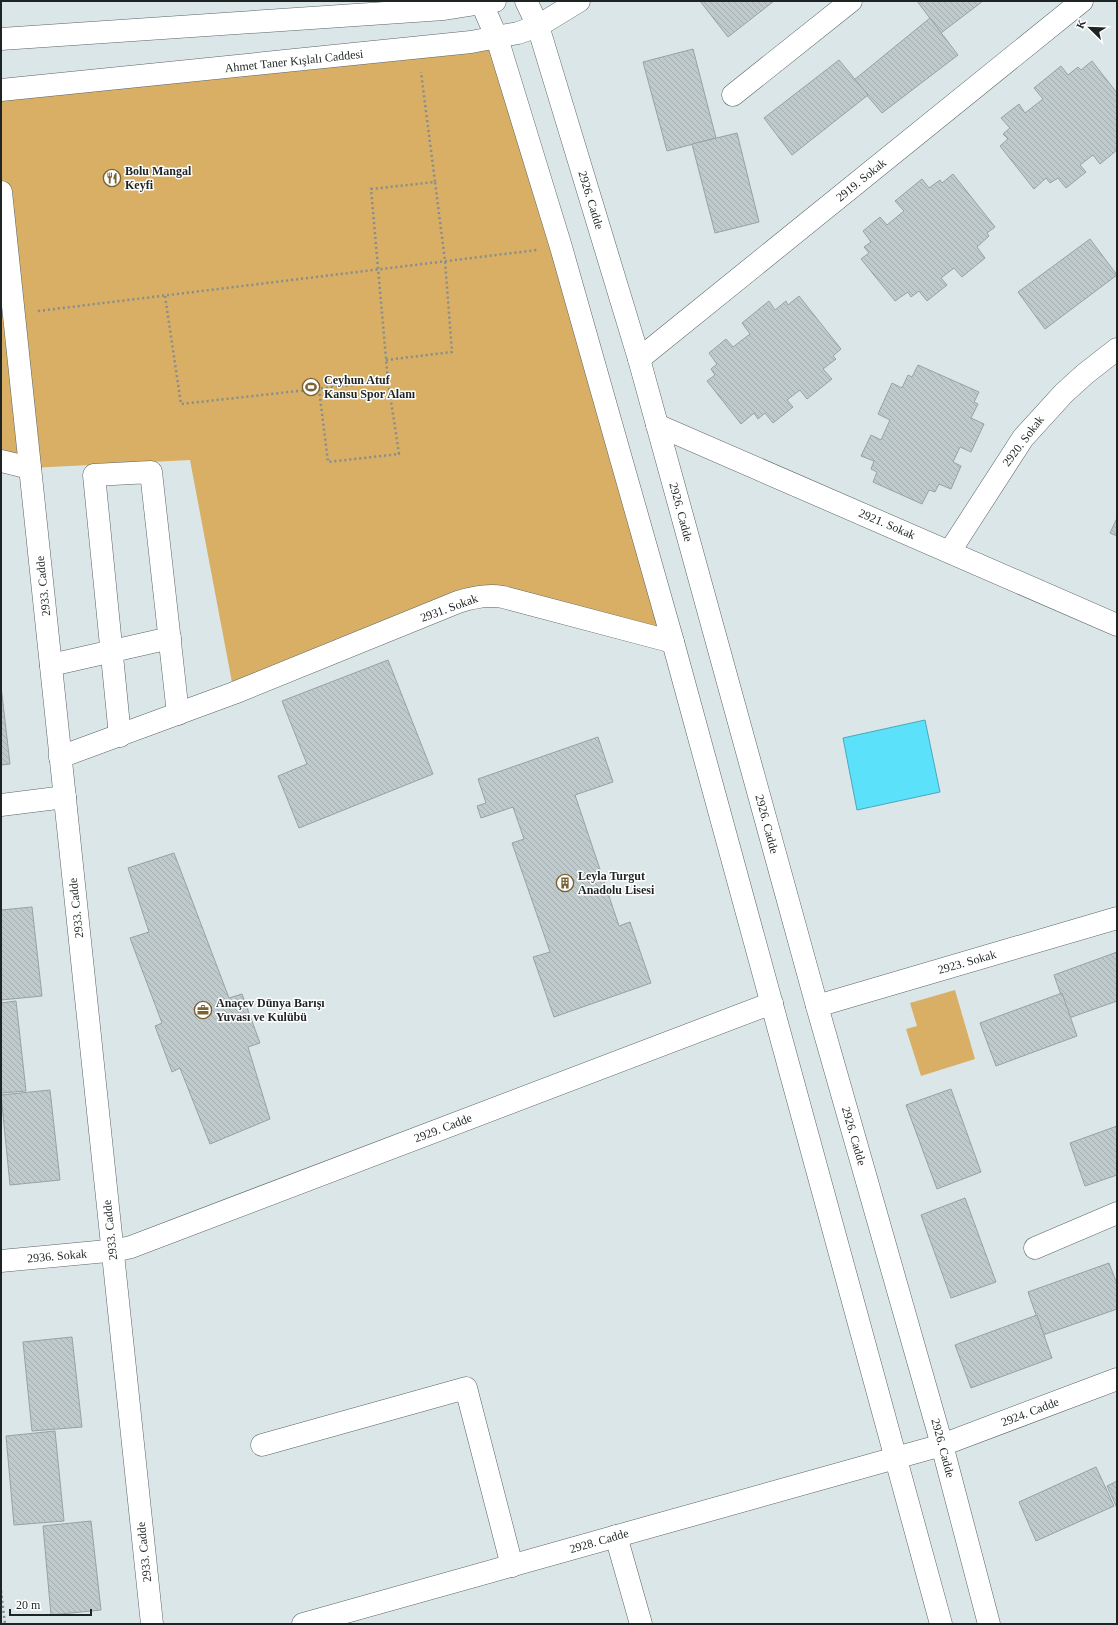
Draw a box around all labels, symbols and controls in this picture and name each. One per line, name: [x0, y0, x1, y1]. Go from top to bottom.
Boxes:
north arrow: [1070, 8, 1110, 48]
text: K: [1074, 17, 1088, 30]
street label: Ahmet Taner Kışlalı Caddesi: [224, 47, 365, 75]
street label: 2919. Sokak: [833, 156, 889, 204]
place label: Bolu Mangal Keyfi: [125, 164, 192, 192]
restaurant icon: Bolu Mangal Keyfi: [102, 168, 122, 188]
street label: 2926. Cadde: [575, 169, 607, 231]
place label: Ceyhun Atuf Kansu Spor Alanı: [324, 373, 416, 401]
sports icon: Ceyhun Atuf Kansu Spor Alanı: [301, 377, 321, 397]
street label: 2920. Sokak: [999, 413, 1047, 469]
street label: 2926. Cadde: [666, 481, 696, 543]
street label: 2921. Sokak: [857, 506, 917, 542]
street label: 2933. Cadde: [33, 555, 53, 617]
street label: 2931. Sokak: [418, 591, 480, 625]
street label: 2926. Cadde: [752, 793, 782, 855]
place label: Leyla Turgut Anadolu Lisesi: [578, 869, 655, 897]
building icon: Leyla Turgut Anadolu Lisesi: [555, 873, 575, 893]
street label: 2933. Cadde: [66, 877, 86, 939]
street label: 2923. Sokak: [936, 947, 998, 977]
place label: Anaçev Dünya Barışı Yuvası ve Kulübü: [216, 996, 325, 1024]
office icon: Anaçev Dünya Barışı Yuvası ve Kulübü: [193, 1000, 213, 1020]
street label: 2926. Cadde: [839, 1105, 869, 1167]
street label: 2929. Cadde: [412, 1111, 474, 1145]
street label: 2933. Cadde: [100, 1199, 120, 1261]
street label: 2936. Sokak: [27, 1246, 87, 1266]
street label: 2924. Cadde: [999, 1395, 1061, 1429]
street label: 2926. Cadde: [928, 1417, 958, 1479]
street label: 2933. Cadde: [134, 1521, 154, 1583]
street label: 2928. Cadde: [568, 1526, 630, 1556]
scale bar: [10, 1591, 91, 1617]
text: 20 m: [16, 1598, 41, 1612]

